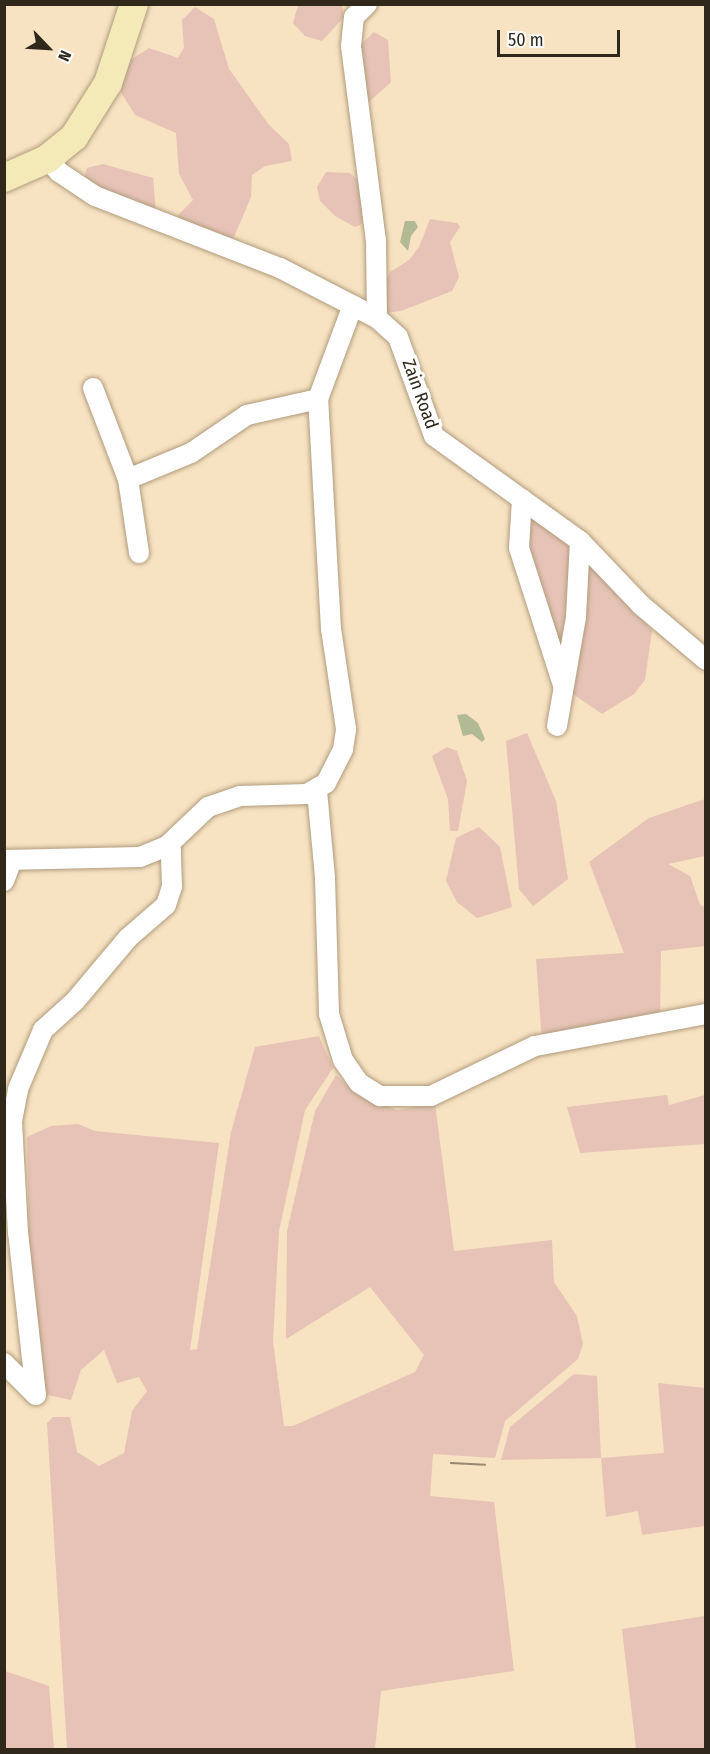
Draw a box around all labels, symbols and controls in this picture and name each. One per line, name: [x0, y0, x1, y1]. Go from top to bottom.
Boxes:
north arrow: [18, 18, 78, 78]
scale bar: [500, 18, 623, 56]
text: 50 m: [508, 29, 544, 51]
text: N: [54, 47, 75, 64]
street label: Zain Road: [397, 356, 443, 432]

